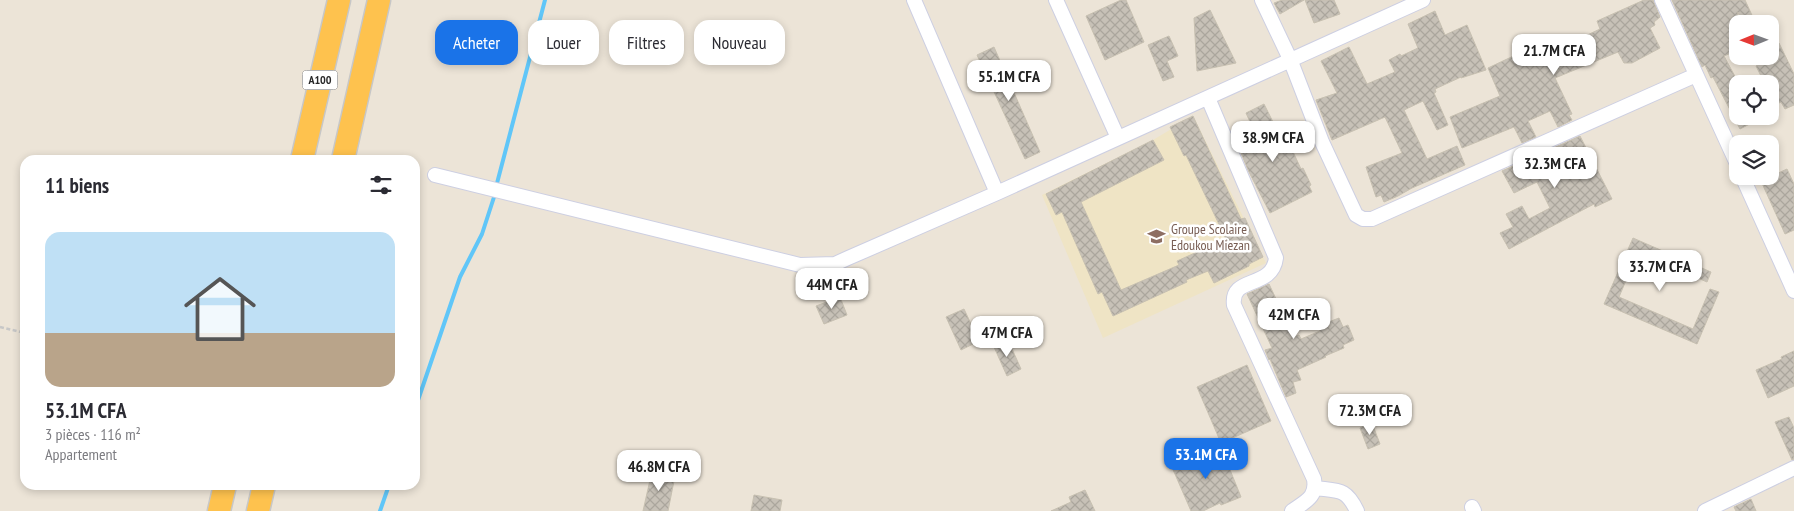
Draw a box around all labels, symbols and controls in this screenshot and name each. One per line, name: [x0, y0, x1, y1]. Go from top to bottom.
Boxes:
north arrow: [1729, 15, 1779, 65]
map controls: [1729, 15, 1779, 185]
chip: Acheter: [435, 20, 518, 65]
chip: Louer: [528, 20, 599, 65]
chip: Filtres: [609, 20, 684, 65]
chip: Nouveau: [694, 20, 785, 65]
pin: 21.7M CFA: [1497, 34, 1611, 76]
text: 21.7M CFA: [1523, 40, 1585, 60]
pin: 55.1M CFA: [952, 59, 1066, 102]
text: 55.1M CFA: [978, 66, 1040, 86]
road number: A100: [302, 70, 338, 90]
button: locate: [1729, 75, 1779, 125]
pin: 38.9M CFA: [1216, 120, 1330, 163]
text: 38.9M CFA: [1242, 127, 1304, 147]
button: layers: [1729, 135, 1779, 185]
pin: 32.3M CFA: [1498, 146, 1612, 189]
text: 32.3M CFA: [1524, 153, 1586, 173]
icon: filters: [367, 171, 395, 199]
text: 11 biens: [45, 172, 109, 199]
place label: Groupe Scolaire Edoukou Miezan: [1171, 220, 1250, 254]
school or university icon: Groupe Scolaire Edoukou Miezan: [1147, 227, 1167, 247]
pin: 33.7M CFA: [1603, 250, 1717, 292]
text: 33.7M CFA: [1629, 256, 1691, 276]
icon: home: [175, 264, 265, 354]
pin: 44M CFA: [786, 268, 878, 310]
text: 44M CFA: [806, 274, 858, 294]
pin: 42M CFA: [1248, 298, 1340, 340]
text: 42M CFA: [1268, 304, 1320, 324]
pin: 47M CFA: [961, 316, 1053, 358]
text: 47M CFA: [981, 322, 1033, 342]
pin: 72.3M CFA: [1313, 394, 1427, 436]
text: 53.1M CFA: [45, 397, 126, 424]
text: 72.3M CFA: [1339, 400, 1401, 420]
text: 3 pièces · 116 m²: [45, 424, 141, 444]
pin: 53.1M CFA: [1149, 438, 1263, 480]
text: Appartement: [45, 444, 117, 464]
text: 53.1M CFA: [1175, 444, 1237, 464]
pin: 46.8M CFA: [602, 450, 716, 492]
text: 46.8M CFA: [628, 456, 690, 476]

